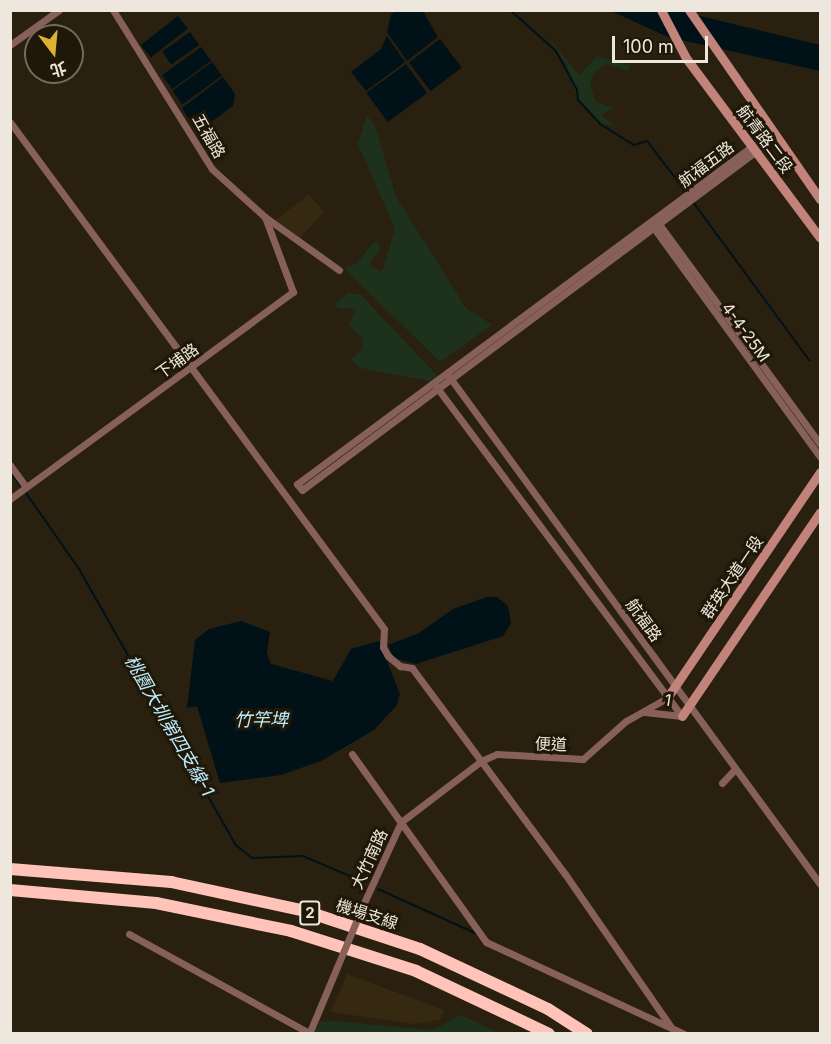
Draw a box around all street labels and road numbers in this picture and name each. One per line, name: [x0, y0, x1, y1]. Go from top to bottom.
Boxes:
street label: 航青路二段: [733, 101, 797, 177]
street label: 五福路: [189, 110, 229, 162]
street label: 航福五路: [675, 137, 737, 191]
street label: 4-4-25M: [718, 299, 774, 365]
street label: 下埔路: [152, 339, 202, 383]
street label: 群英大道一段: [697, 532, 767, 622]
street label: 航福路: [622, 595, 666, 645]
street label: 1: [663, 690, 673, 710]
street label: 便道: [535, 734, 567, 754]
street label: 大竹南路: [347, 826, 391, 892]
street label: 機場支線: [334, 895, 400, 933]
road number: 2: [298, 901, 322, 925]

